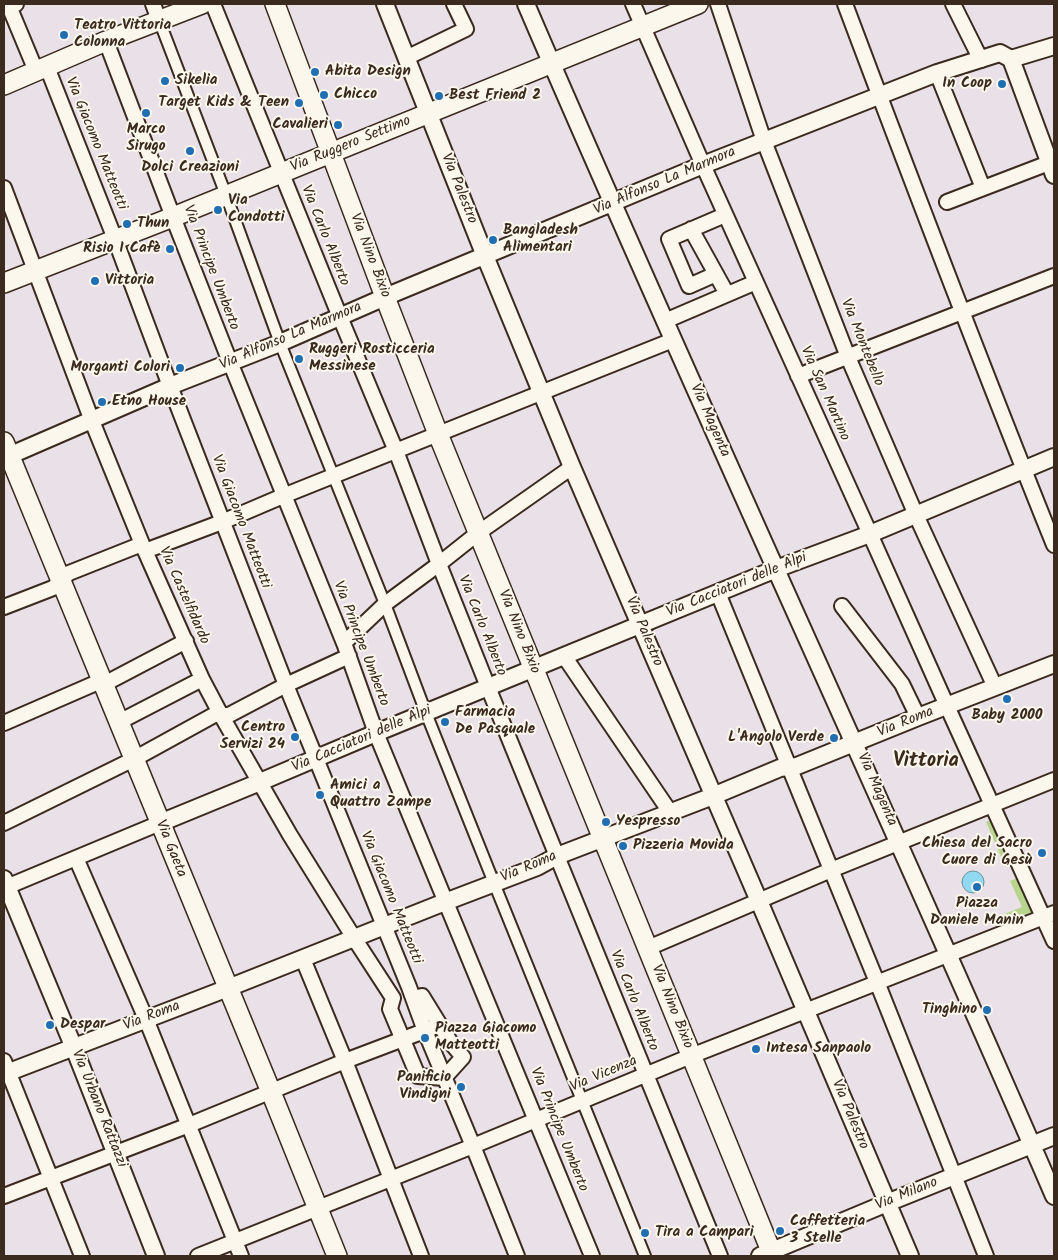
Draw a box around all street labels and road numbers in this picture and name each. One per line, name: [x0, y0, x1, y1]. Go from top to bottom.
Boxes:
street label: Via Giacomo Matteotti: [60, 75, 130, 213]
street label: Via Ruggero Settimo: [288, 113, 414, 177]
street label: Via Alfonso La Marmora: [591, 144, 739, 220]
street label: Via Palestro: [436, 151, 480, 227]
street label: Via Carlo Alberto: [296, 183, 352, 289]
street label: Via Principe Umberto: [178, 203, 242, 333]
street label: Via Nino Bixio: [345, 211, 393, 301]
street label: Via Montebello: [835, 297, 887, 389]
street label: Via Alfonso La Marmora: [217, 299, 365, 375]
street label: Via San Martino: [795, 344, 853, 444]
street label: Via Magenta: [685, 382, 733, 460]
street label: Via Giacomo Matteotti: [206, 453, 274, 591]
street label: Via Castelfidardo: [153, 544, 213, 648]
street label: Via Cacciatori delle Alpi: [664, 550, 810, 622]
street label: Via Carlo Alberto: [453, 573, 509, 679]
street label: Via Principe Umberto: [328, 579, 392, 709]
street label: Via Nino Bixio: [493, 587, 543, 677]
street label: Via Palestro: [620, 594, 666, 670]
street label: Via Cacciatori delle Alpi: [290, 702, 434, 778]
street label: Via Roma: [875, 704, 937, 742]
street label: Via Magenta: [852, 751, 900, 829]
street label: Via Gaeta: [150, 818, 190, 880]
street label: Via Giacomo Matteotti: [355, 829, 425, 967]
street label: Via Roma: [498, 848, 560, 888]
street label: Via Carlo Alberto: [605, 948, 661, 1054]
street label: Via Nino Bixio: [646, 962, 696, 1052]
street label: Via Roma: [121, 998, 183, 1036]
street label: Via Urbano Rattazzi: [66, 1047, 130, 1171]
street label: Via Vicenza: [568, 1053, 640, 1097]
street label: Via Principe Umberto: [525, 1065, 591, 1195]
street label: Via Palestro: [826, 1077, 872, 1153]
street label: Via Milano: [873, 1174, 941, 1216]

